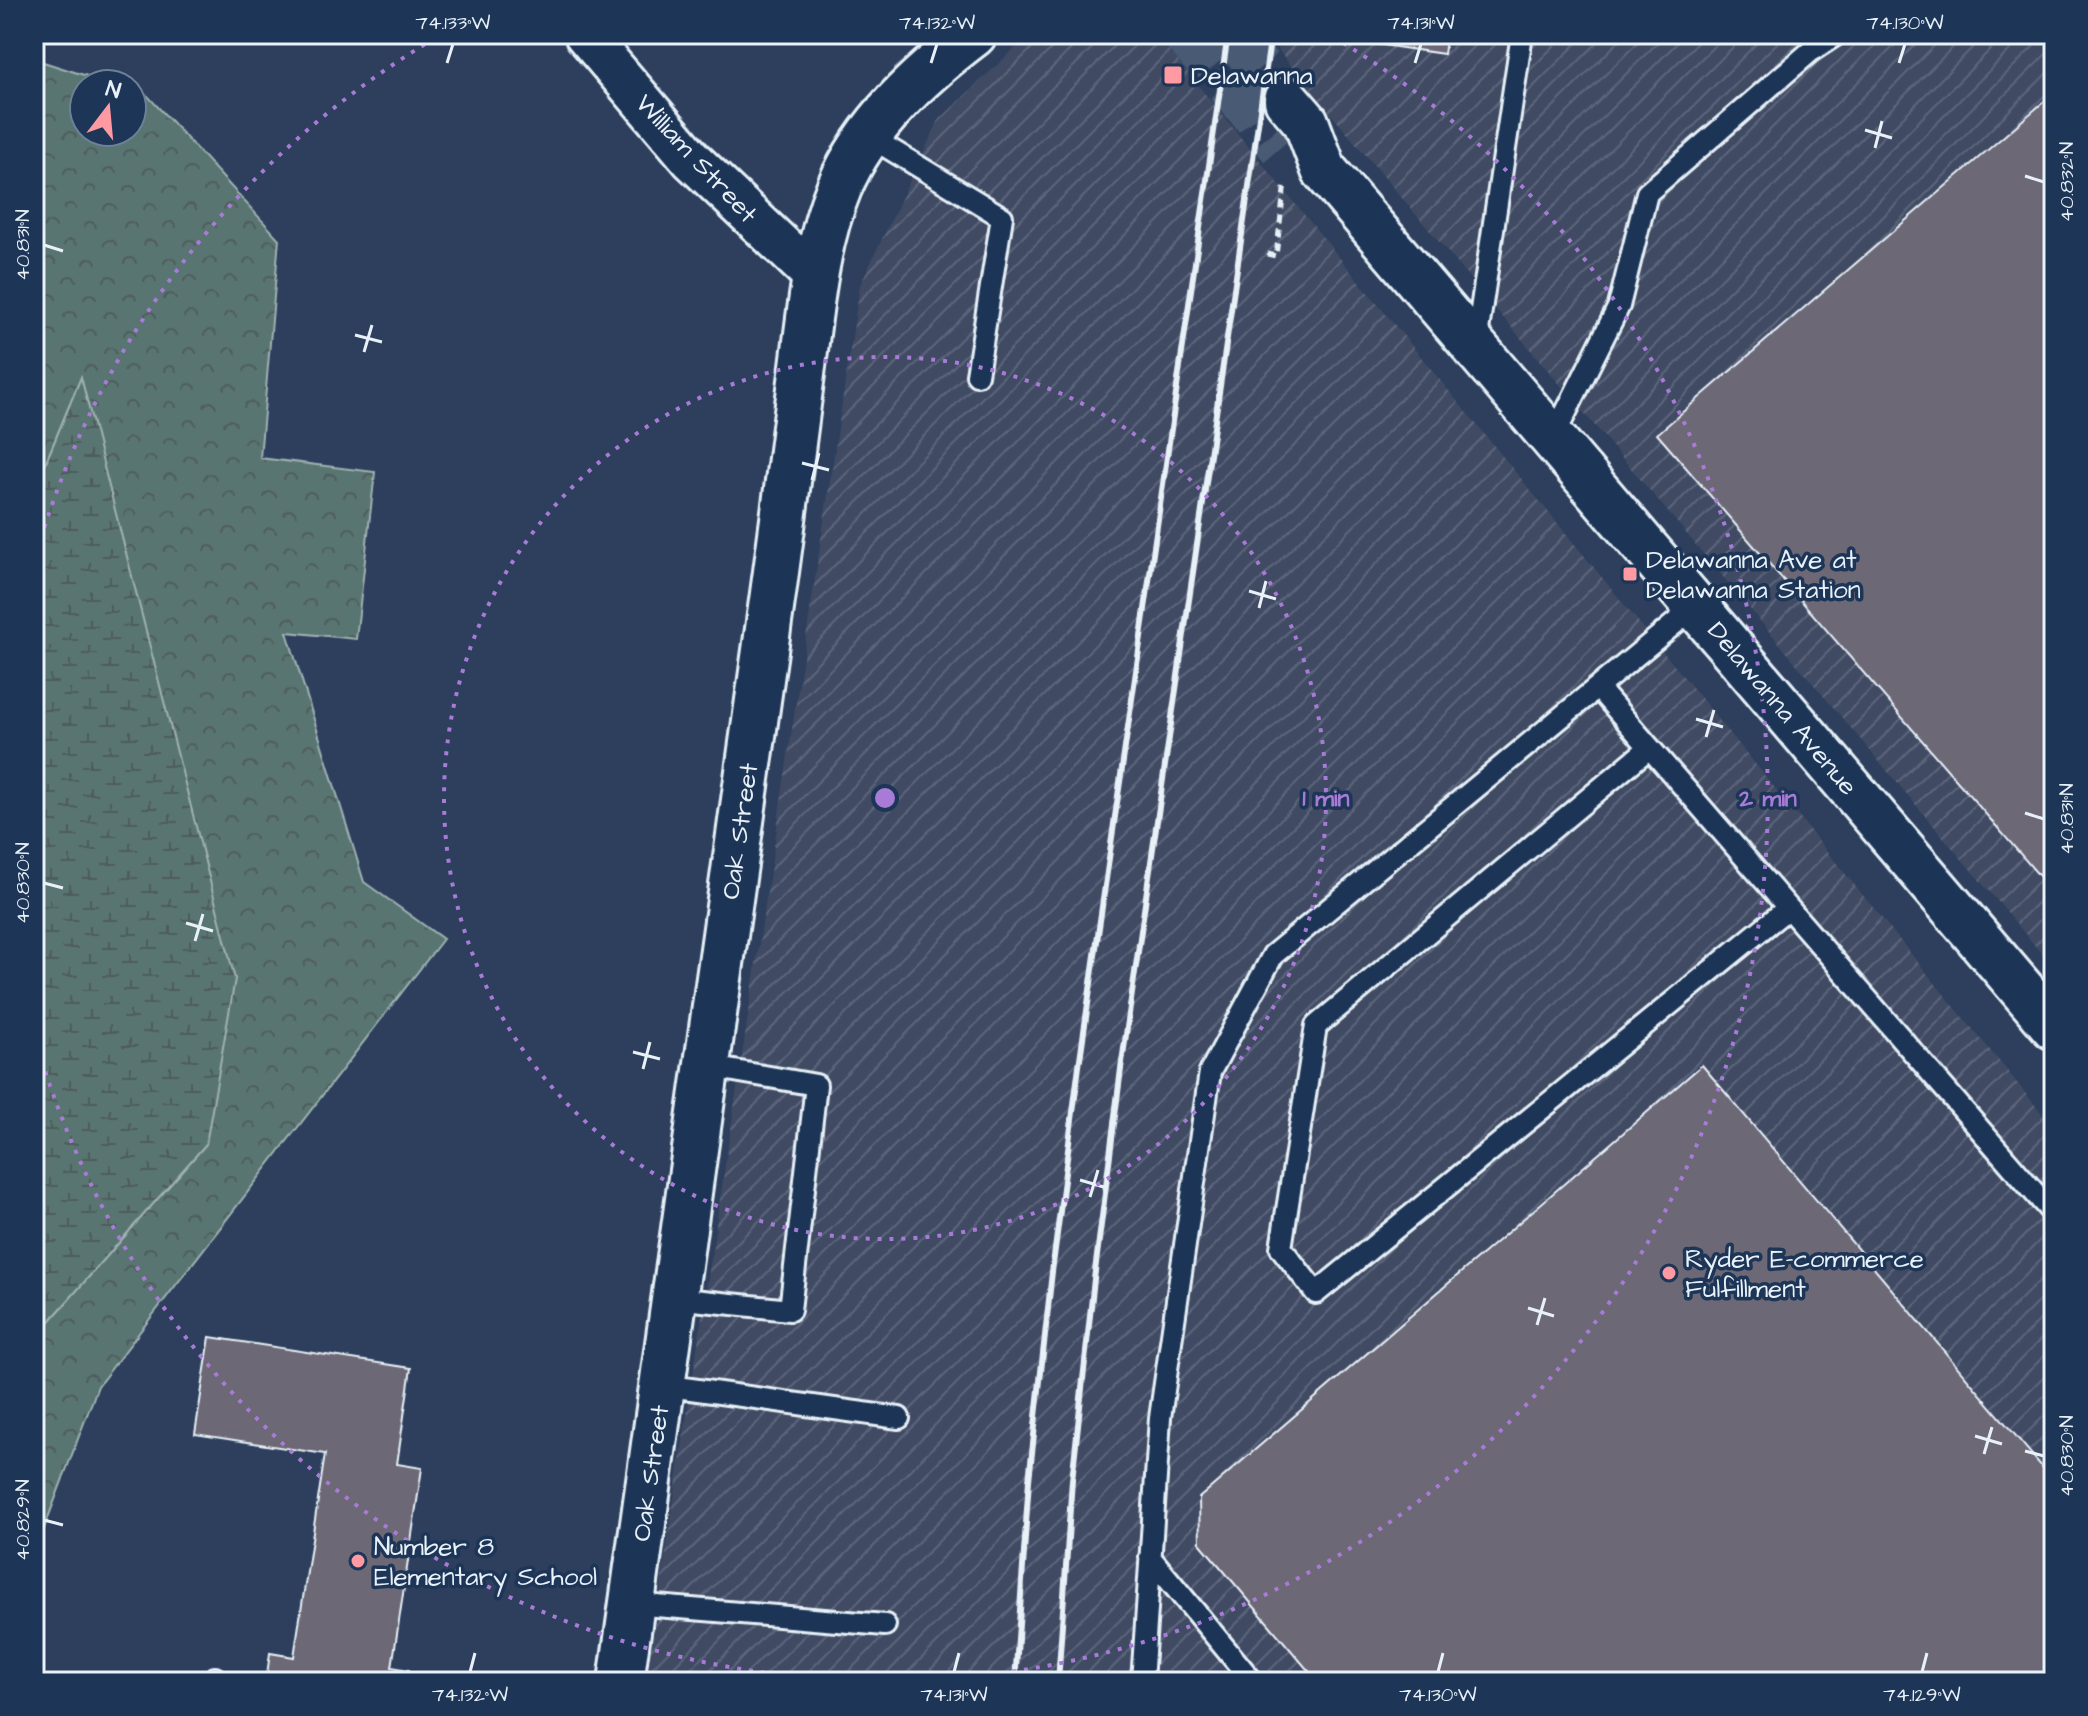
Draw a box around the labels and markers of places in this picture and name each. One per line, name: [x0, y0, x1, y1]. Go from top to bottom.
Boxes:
place label: Delawanna: [1191, 58, 1313, 94]
marker: Delawanna: [1162, 64, 1184, 86]
place label: Delawanna Ave at Delawanna Station: [1646, 542, 1861, 608]
marker: Delawanna Ave at Delawanna Station: [1621, 565, 1639, 583]
centre of rings: [871, 784, 899, 812]
place label: Ryder E-commerce Fulfillment: [1685, 1241, 1924, 1307]
marker: Ryder E-commerce Fulfillment: [1660, 1264, 1678, 1282]
place label: Number 8 Elementary School: [374, 1529, 597, 1597]
marker: Number 8 Elementary School: [349, 1552, 367, 1570]

